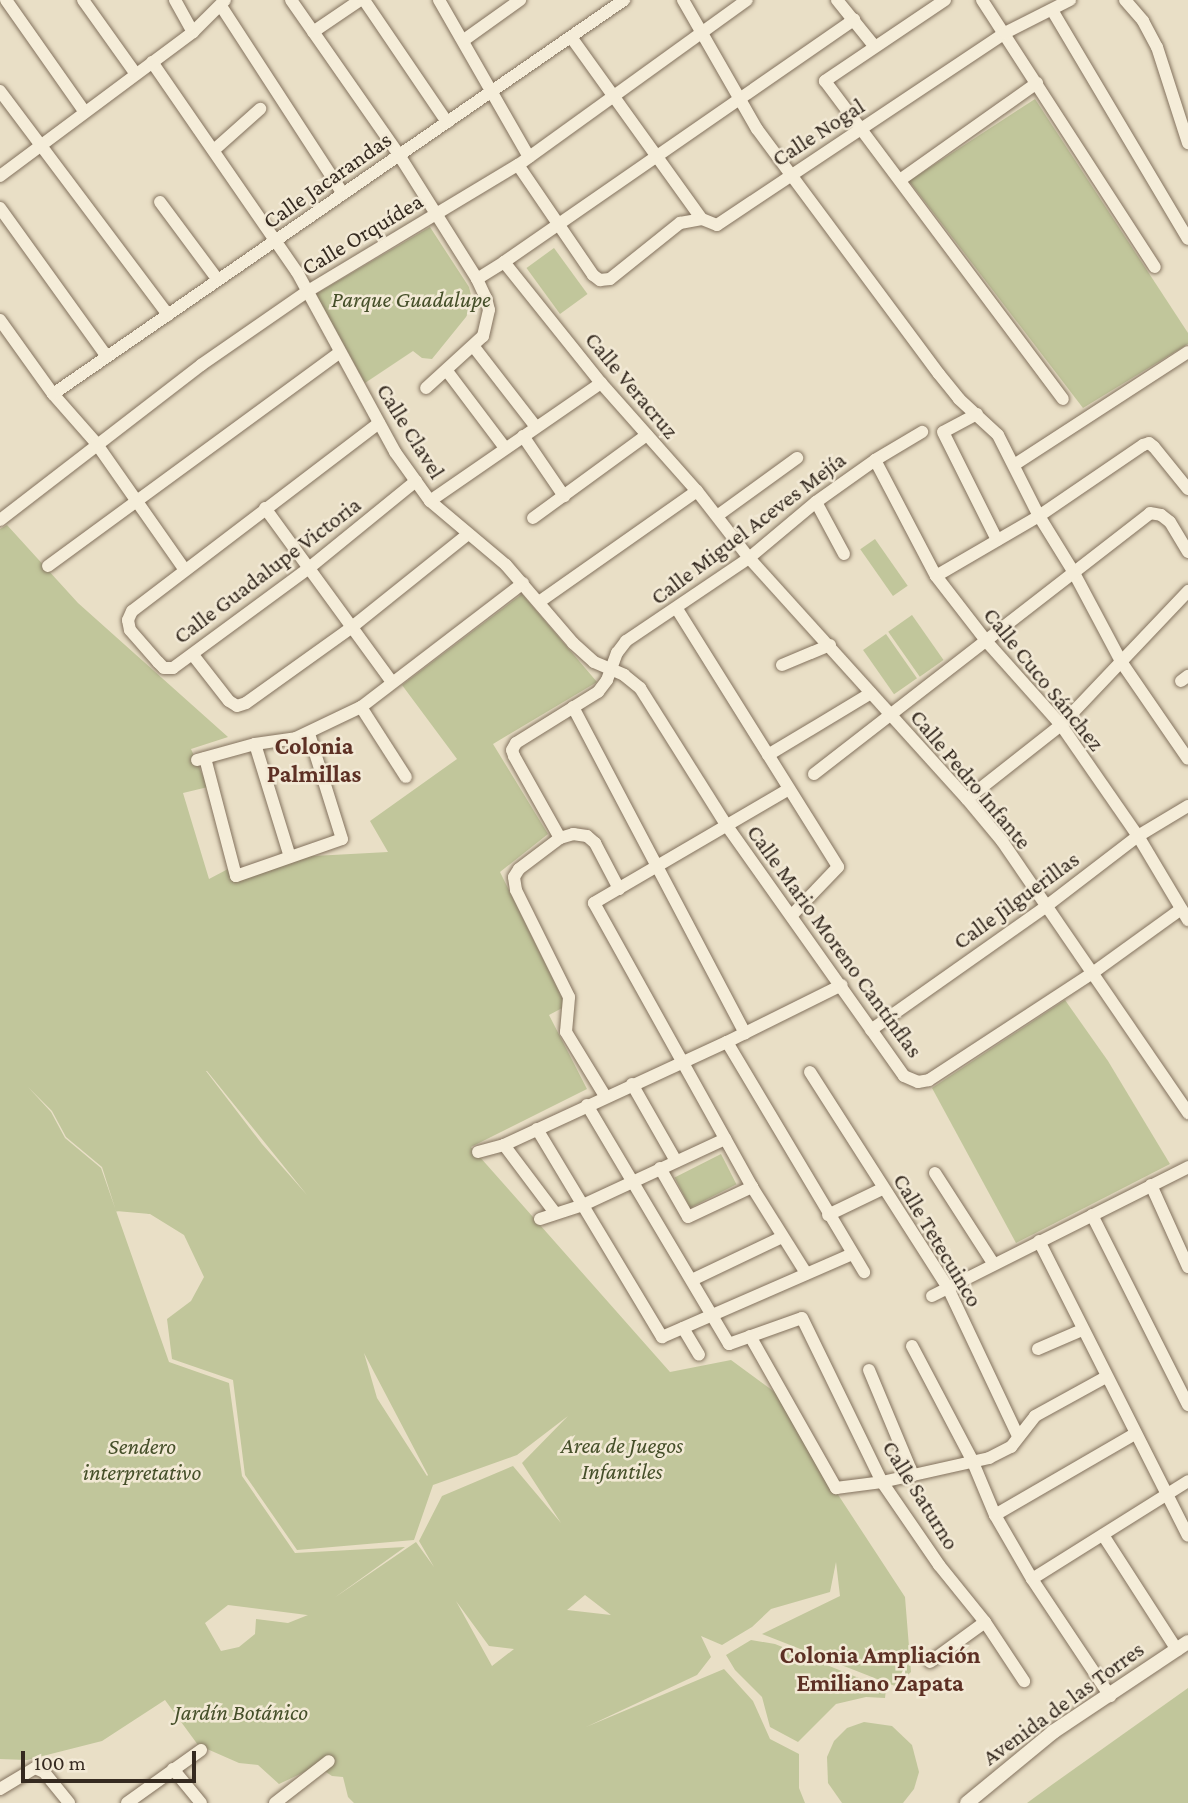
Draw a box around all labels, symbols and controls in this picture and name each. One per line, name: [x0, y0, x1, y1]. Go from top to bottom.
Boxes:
street label: Calle Nogal: [767, 92, 869, 172]
street label: Calle Jacarandas: [257, 125, 397, 235]
street label: Calle Orquídea: [296, 187, 428, 281]
park label: Parque Guadalupe: [331, 285, 491, 313]
street label: Calle Veracruz: [579, 326, 685, 444]
street label: Calle Clavel: [371, 378, 451, 484]
street label: Calle Miguel Aceves Mejía: [645, 446, 851, 610]
street label: Calle Guadalupe Victoria: [168, 491, 366, 649]
street label: Calle Cuco Sánchez: [978, 602, 1110, 756]
street label: Calle Pedro Infante: [905, 703, 1037, 855]
district label: Colonia Palmillas: [267, 732, 361, 788]
street label: Calle Mario Moreno Cantínflas: [741, 819, 929, 1063]
street label: Calle Jilguerillas: [948, 845, 1084, 955]
street label: Calle Tetecuinco: [887, 1168, 989, 1312]
park label: Area de Juegos Infantiles: [561, 1431, 683, 1485]
park label: Sendero interpretativo: [83, 1432, 201, 1486]
street label: Calle Saturno: [877, 1435, 965, 1555]
street label: Avenida de las Torres: [977, 1635, 1149, 1771]
district label: Colonia Ampliación Emiliano Zapata: [780, 1641, 980, 1697]
park label: Jardín Botánico: [174, 1698, 308, 1726]
scale bar: [24, 1736, 200, 1780]
text: 100 m: [34, 1751, 86, 1775]

